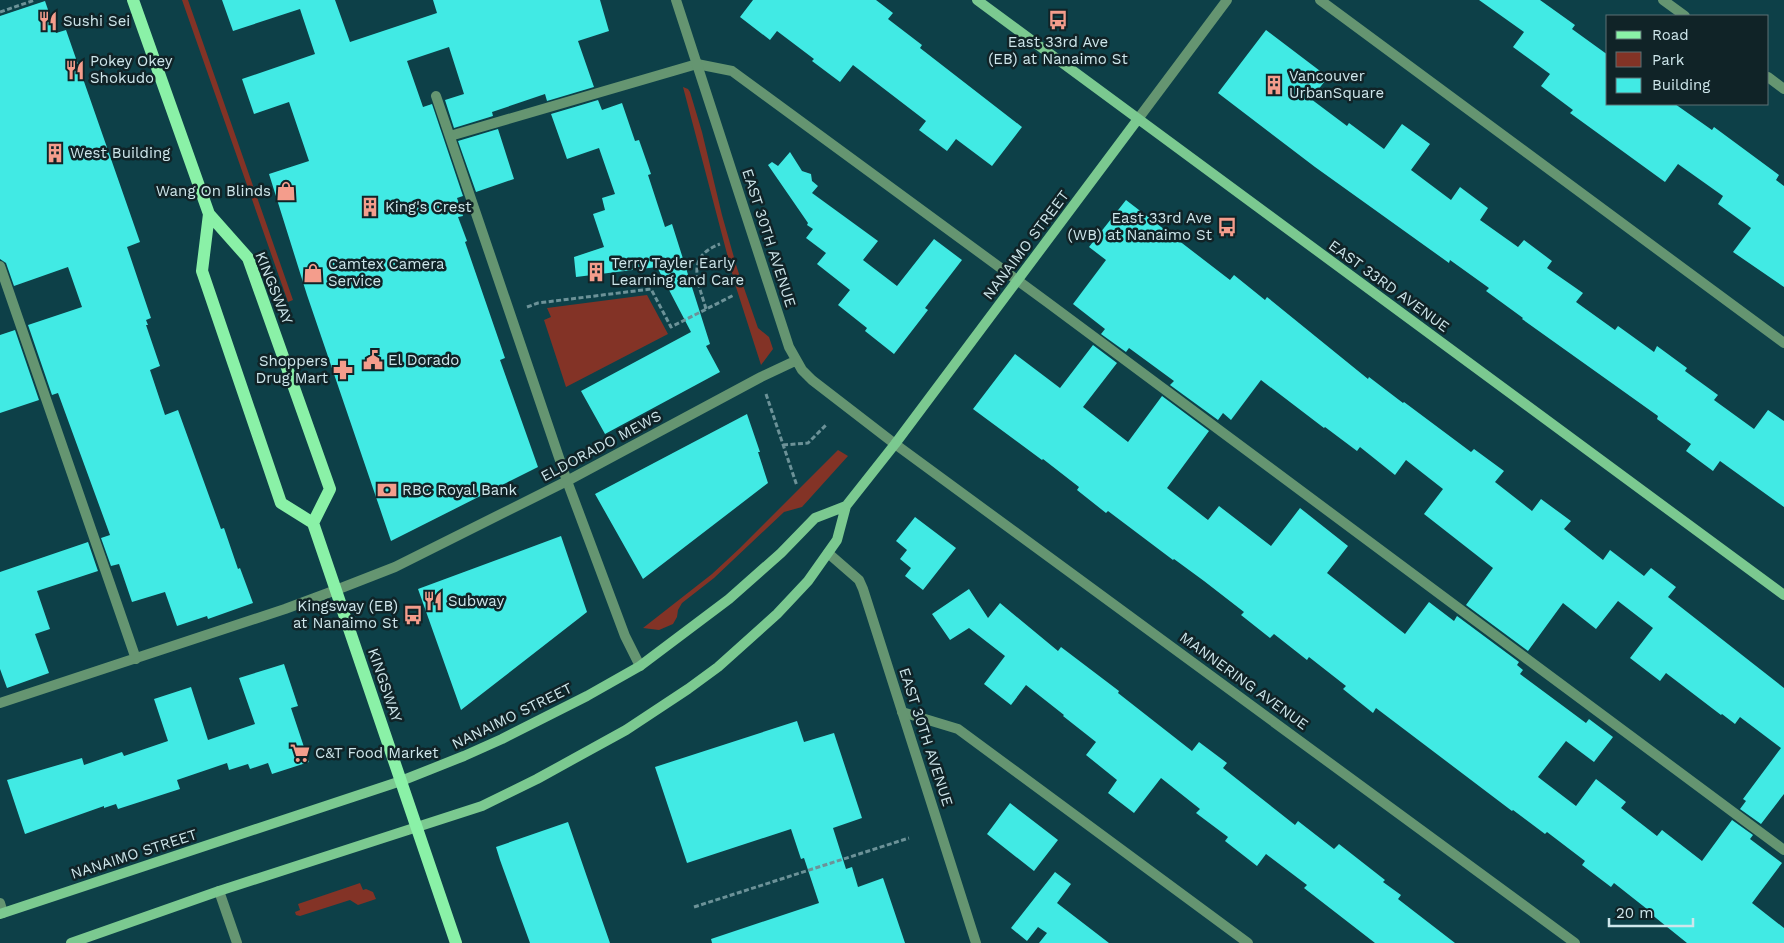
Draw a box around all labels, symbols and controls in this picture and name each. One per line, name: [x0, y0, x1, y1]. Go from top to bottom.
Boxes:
bus stop icon: East 33rd Ave (EB) at Nanaimo St: [1047, 9, 1069, 31]
restaurant icon: Sushi Sei: [37, 10, 59, 32]
place label: Sushi Sei: [63, 12, 130, 30]
legend: [1606, 15, 1769, 105]
text: Road: [1652, 26, 1689, 44]
place label: East 33rd Ave (EB) at Nanaimo St: [988, 33, 1128, 68]
text: Park: [1652, 51, 1685, 69]
place label: Pokey Okey Shokudo: [90, 52, 173, 87]
restaurant icon: Pokey Okey Shokudo: [64, 59, 86, 81]
place label: Vancouver UrbanSquare: [1289, 67, 1384, 102]
building icon: Vancouver UrbanSquare: [1263, 74, 1285, 96]
text: Building: [1652, 76, 1710, 94]
building icon: West Building: [44, 142, 66, 164]
place label: West Building: [70, 144, 170, 162]
street label: EAST 30TH AVENUE: [738, 167, 800, 309]
shop icon: Wang On Blinds: [275, 180, 297, 202]
place label: Wang On Blinds: [156, 182, 271, 200]
street label: NANAIMO STREET: [979, 187, 1073, 303]
building icon: King's Crest: [359, 196, 381, 218]
place label: King's Crest: [385, 198, 472, 216]
place label: East 33rd Ave (WB) at Nanaimo St: [1068, 209, 1213, 244]
bus stop icon: East 33rd Ave (WB) at Nanaimo St: [1216, 216, 1238, 238]
street label: EAST 33RD AVENUE: [1325, 236, 1453, 336]
street label: KINGSWAY: [251, 249, 297, 327]
place label: Terry Tayler Early Learning and Care: [611, 254, 744, 289]
place label: Camtex Camera Service: [328, 255, 445, 290]
building icon: Terry Tayler Early Learning and Care: [585, 261, 607, 283]
shop icon: Camtex Camera Service: [302, 262, 324, 284]
public building icon: El Dorado: [362, 349, 384, 371]
place label: El Dorado: [388, 351, 459, 369]
place label: Shoppers Drug Mart: [256, 352, 329, 387]
pharmacy icon: Shoppers Drug Mart: [332, 359, 354, 381]
street label: ELDORADO MEWS: [538, 407, 664, 485]
bank icon: RBC Royal Bank: [376, 479, 398, 501]
place label: RBC Royal Bank: [402, 481, 517, 499]
restaurant icon: Subway: [422, 590, 444, 612]
place label: Subway: [448, 592, 504, 610]
place label: Kingsway (EB) at Nanaimo St: [293, 597, 399, 632]
bus stop icon: Kingsway (EB) at Nanaimo St: [402, 604, 424, 626]
street label: MANNERING AVENUE: [1176, 628, 1312, 734]
street label: KINGSWAY: [364, 646, 406, 725]
street label: EAST 30TH AVENUE: [895, 666, 957, 808]
street label: NANAIMO STREET: [449, 679, 575, 753]
supermarket icon: C&T Food Market: [289, 742, 311, 764]
place label: C&T Food Market: [315, 744, 439, 762]
street label: NANAIMO STREET: [69, 825, 199, 883]
scale bar: [1609, 896, 1693, 928]
text: 20 m: [1616, 904, 1654, 922]

